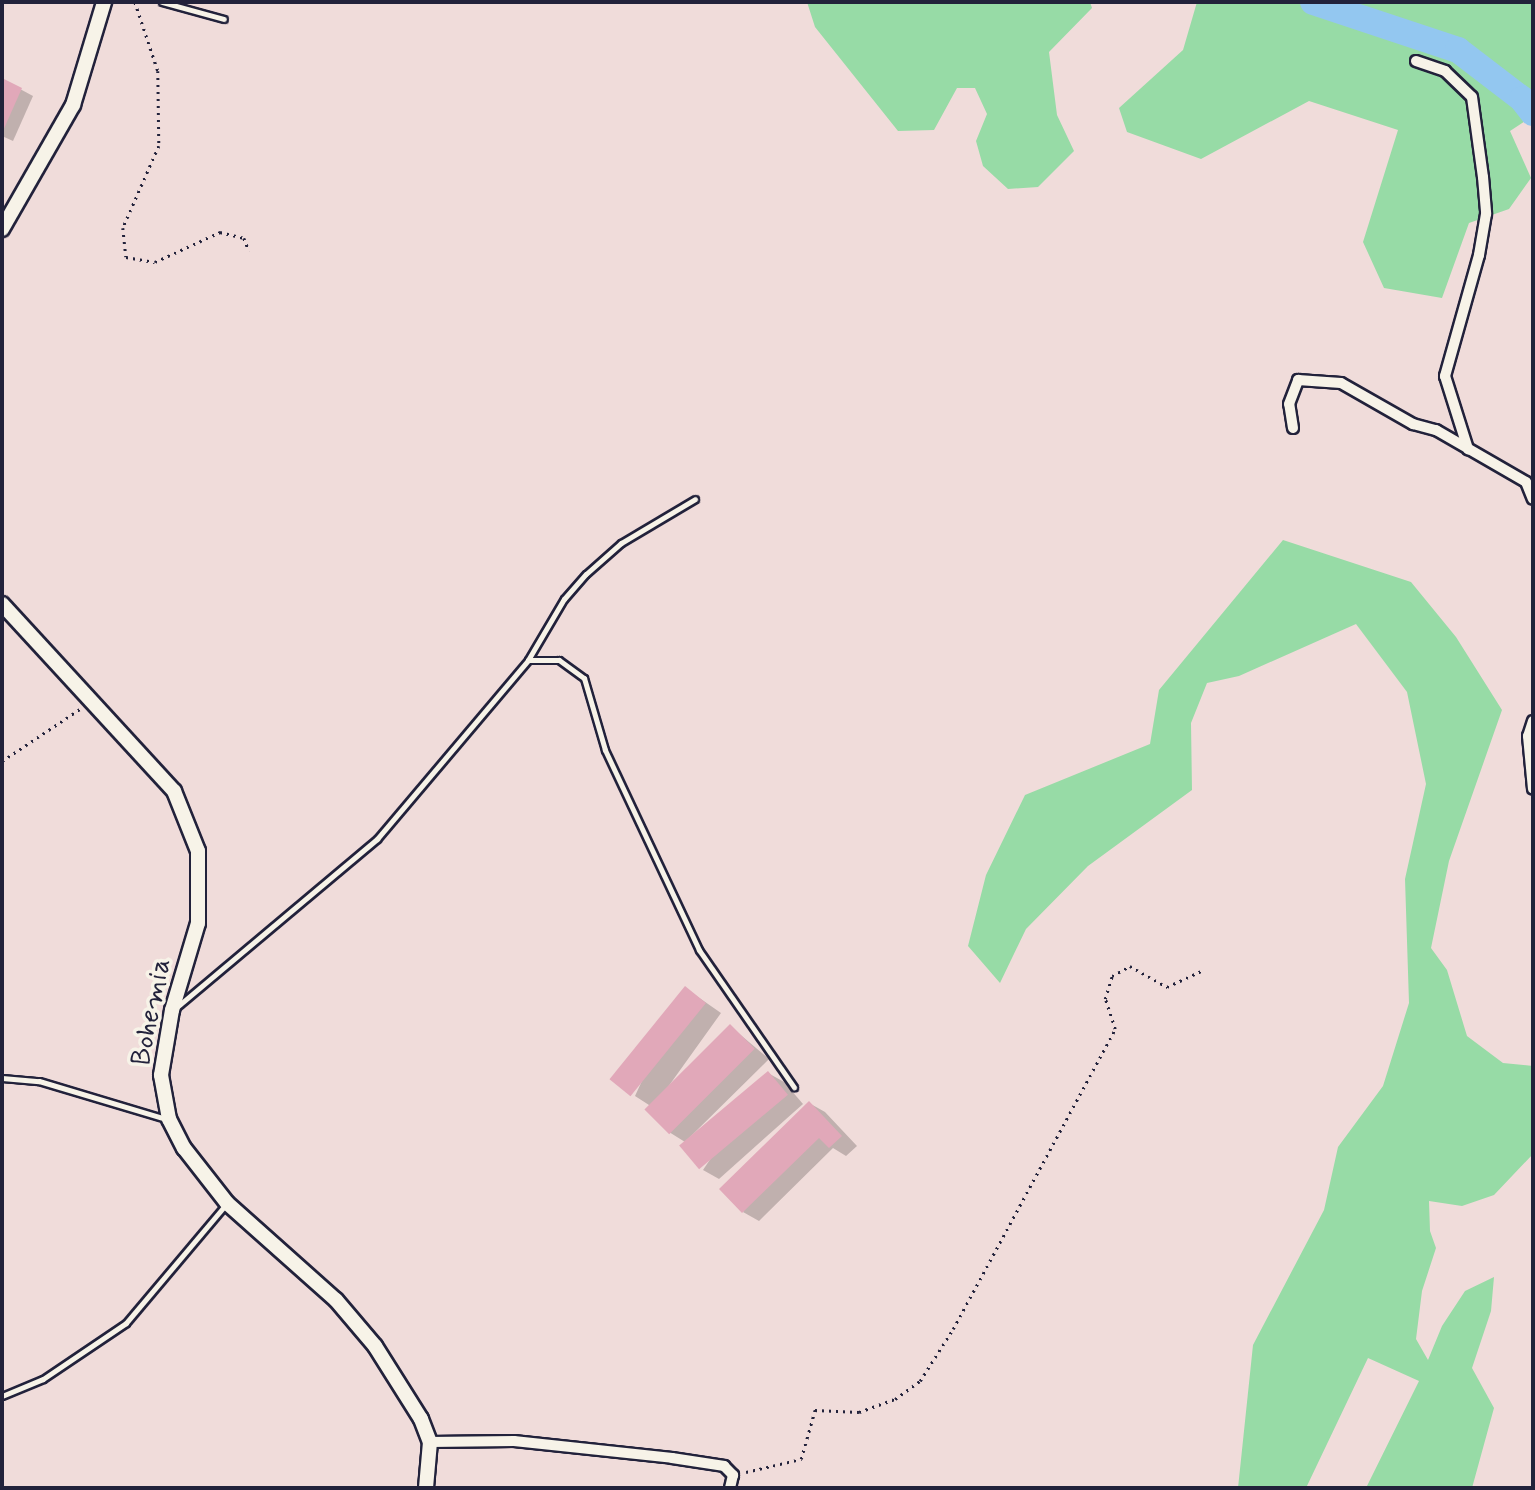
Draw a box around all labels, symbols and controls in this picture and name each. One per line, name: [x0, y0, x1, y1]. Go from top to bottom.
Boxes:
street label: Bohemia: [125, 955, 179, 1069]

